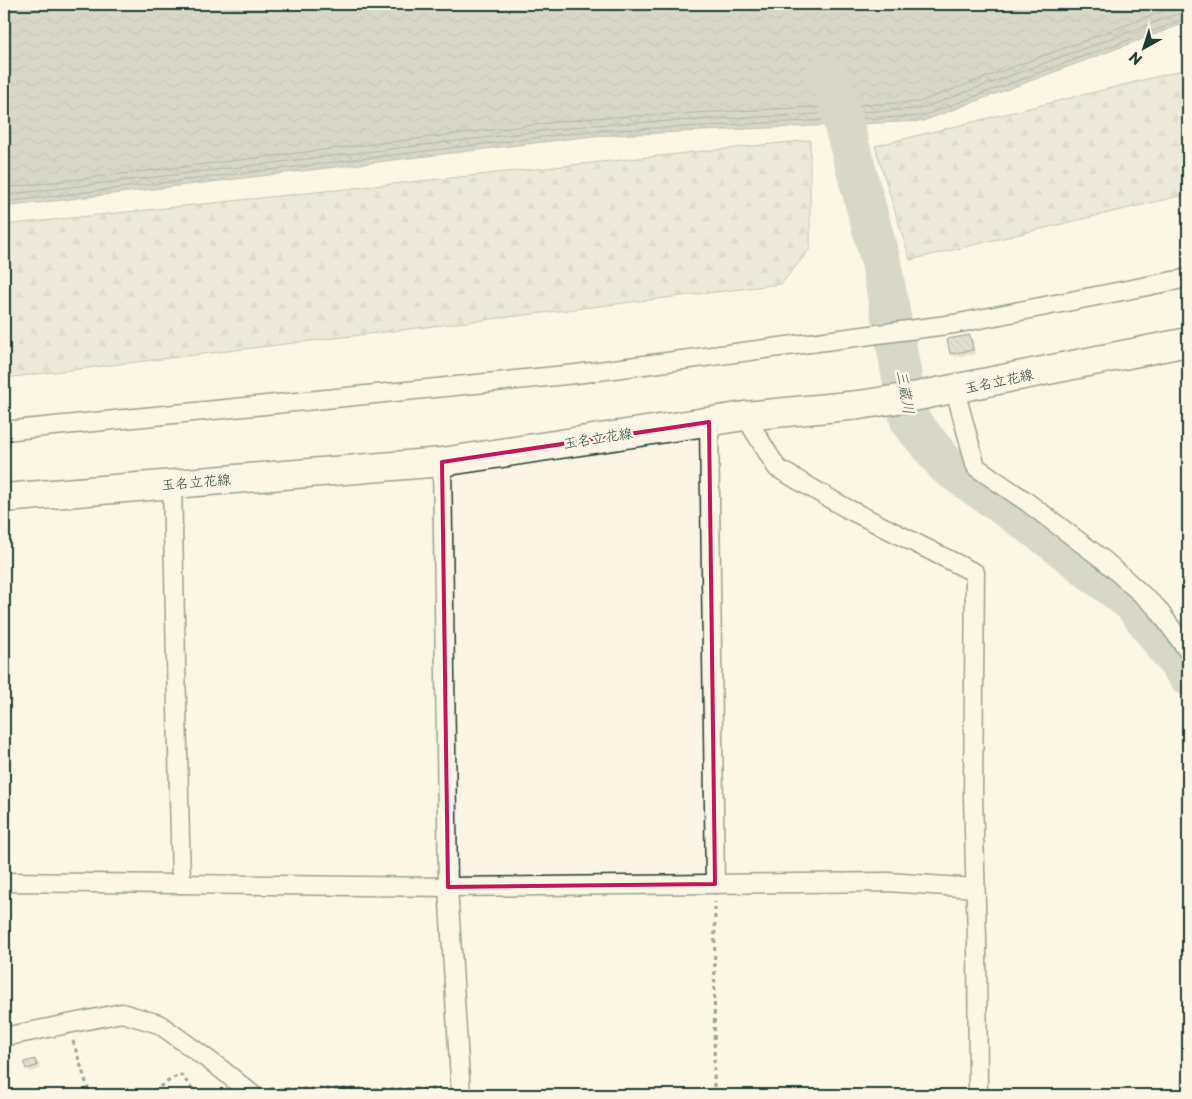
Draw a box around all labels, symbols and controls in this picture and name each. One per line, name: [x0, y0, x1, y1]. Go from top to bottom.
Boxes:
north arrow: [1120, 22, 1170, 72]
text: N: [1125, 47, 1146, 70]
street label: 玉名立花線: [962, 363, 1035, 398]
water label: 三蔵川: [891, 368, 922, 416]
street label: 玉名立花線: [562, 422, 634, 453]
street label: 玉名立花線: [160, 468, 232, 495]

